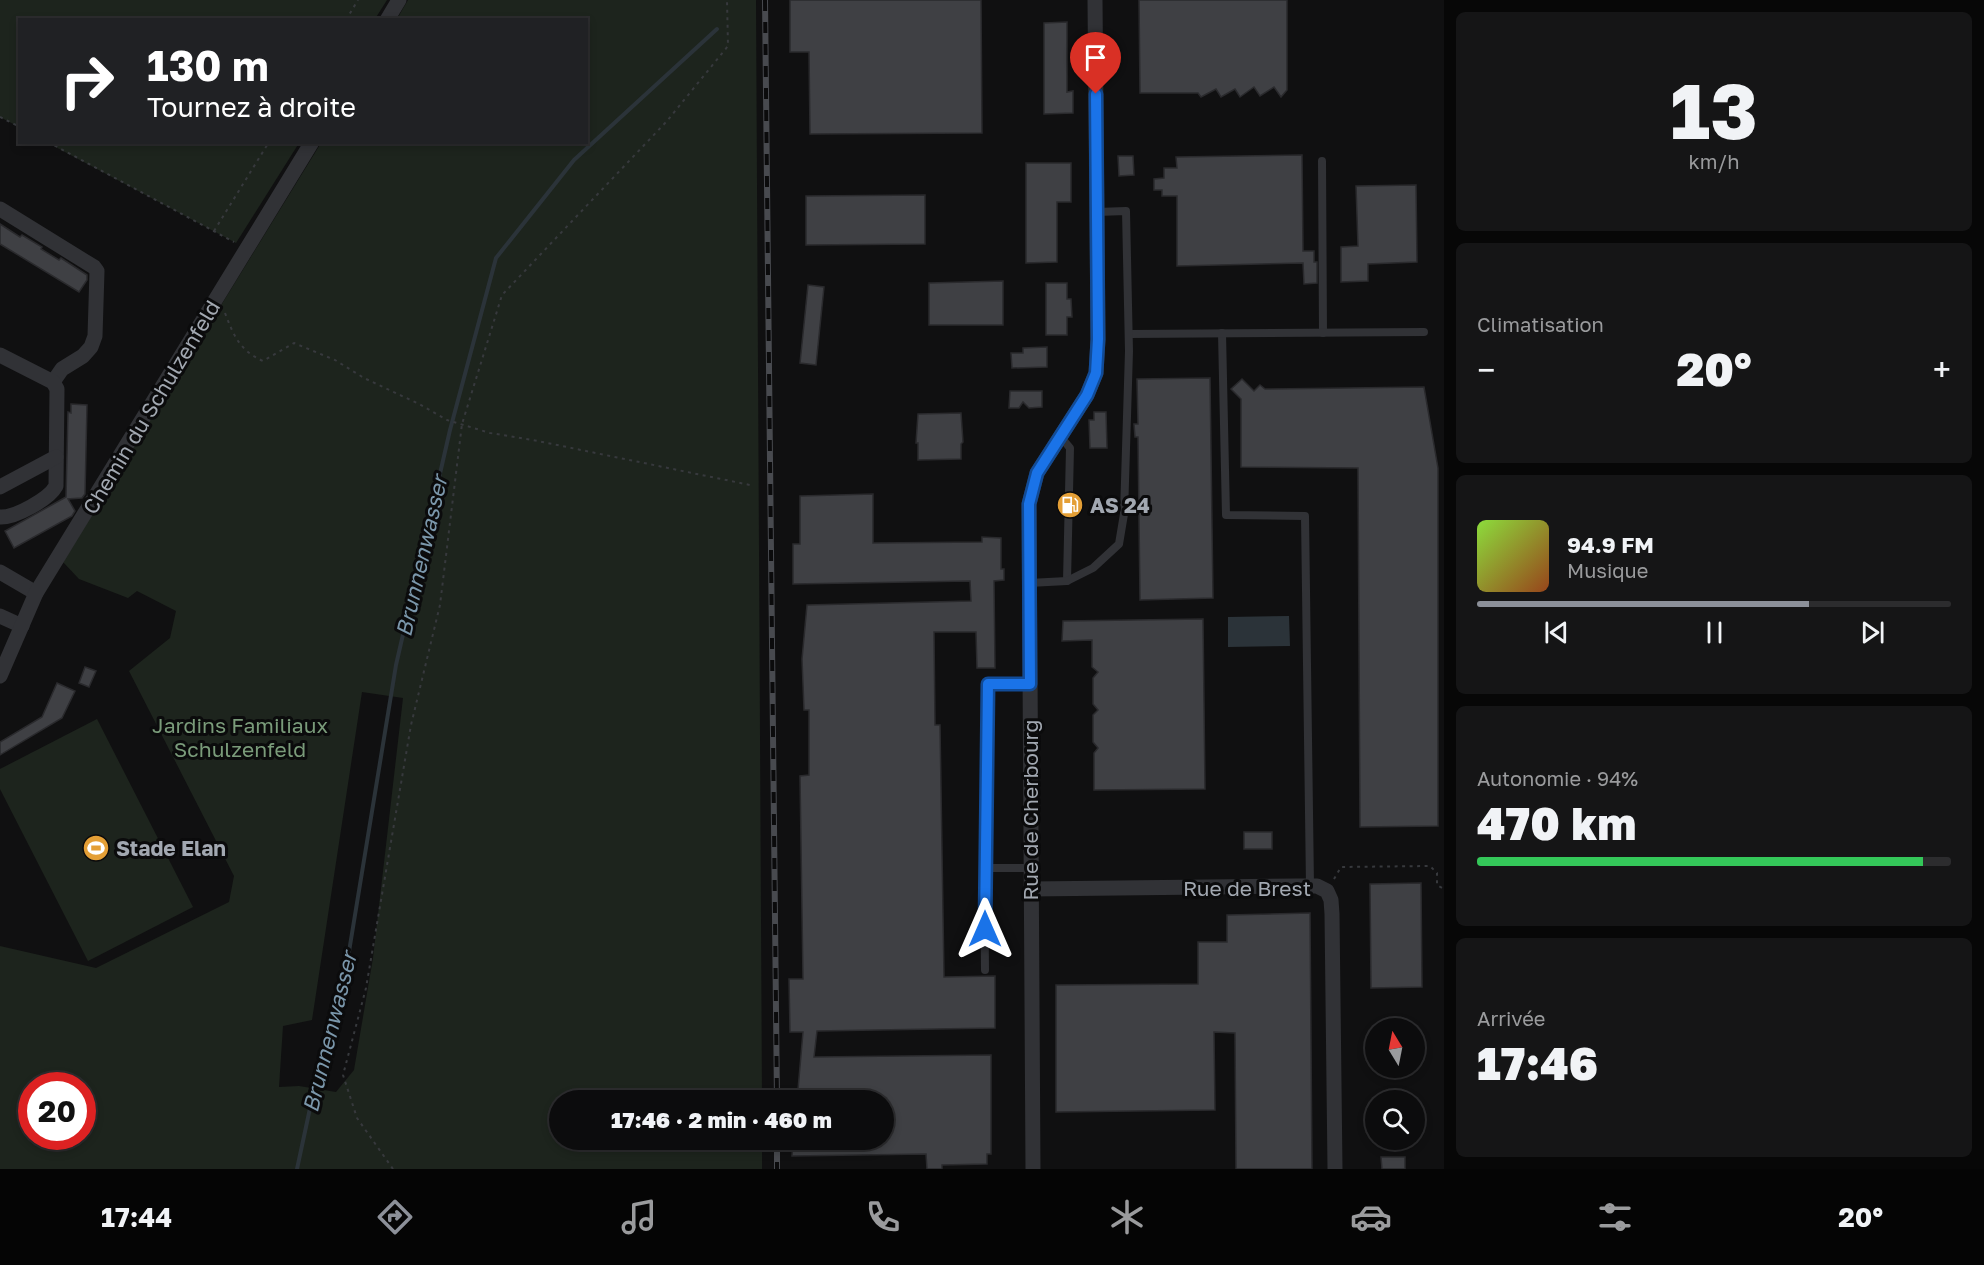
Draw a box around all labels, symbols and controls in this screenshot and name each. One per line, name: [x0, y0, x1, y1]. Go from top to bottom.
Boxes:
pin: [1070, 32, 1121, 94]
text: 130 m: [147, 40, 269, 90]
icon: arrive: [1079, 41, 1112, 74]
icon: right: [48, 42, 126, 120]
text: 13: [1670, 63, 1758, 156]
text: Tournez à droite: [147, 91, 356, 123]
text: km/h: [1689, 149, 1739, 173]
street label: Chemin du Schulzenfeld: [77, 295, 225, 519]
text: Climatisation: [1477, 312, 1604, 336]
text: 20°: [1676, 342, 1752, 396]
text: −: [1477, 350, 1495, 389]
text: +: [1933, 350, 1951, 389]
water label: Brunnenwasser: [389, 470, 453, 639]
fuel station icon: AS 24: [1055, 490, 1085, 520]
place label: AS 24: [1090, 492, 1150, 518]
text: 94.9 FM: [1567, 531, 1654, 558]
text: Musique: [1567, 558, 1648, 582]
icon: previous: [1540, 616, 1573, 649]
icon: pause: [1698, 616, 1731, 649]
icon: next: [1856, 616, 1889, 649]
park label: Jardins Familiaux Schulzenfeld: [152, 712, 328, 762]
street label: Rue de Cherbourg: [1017, 719, 1043, 901]
text: Autonomie · 94%: [1477, 766, 1638, 790]
text: 470 km: [1477, 796, 1636, 850]
sports icon: Stade Elan: [81, 833, 111, 863]
place label: Stade Elan: [116, 835, 226, 861]
street label: Rue de Brest: [1183, 875, 1311, 901]
position arrow: [953, 897, 1017, 961]
water label: Brunnenwasser: [296, 946, 363, 1115]
text: Arrivée: [1477, 1006, 1545, 1030]
north arrow: [1365, 1018, 1425, 1078]
map controls: [1365, 1018, 1425, 1150]
text: 17:46: [1477, 1036, 1598, 1090]
speed limit sign: 20: [18, 1072, 96, 1150]
button: search: [1365, 1090, 1425, 1150]
text: 17:46 · 2 min · 460 m: [611, 1106, 832, 1133]
icon: directions: [374, 1196, 416, 1238]
icon: music: [618, 1196, 660, 1238]
icon: phone: [862, 1196, 904, 1238]
icon: climate: [1106, 1196, 1148, 1238]
icon: car: [1350, 1196, 1392, 1238]
icon: filters: [1594, 1196, 1636, 1238]
text: 17:44: [101, 1201, 172, 1233]
text: 20°: [1838, 1201, 1883, 1233]

